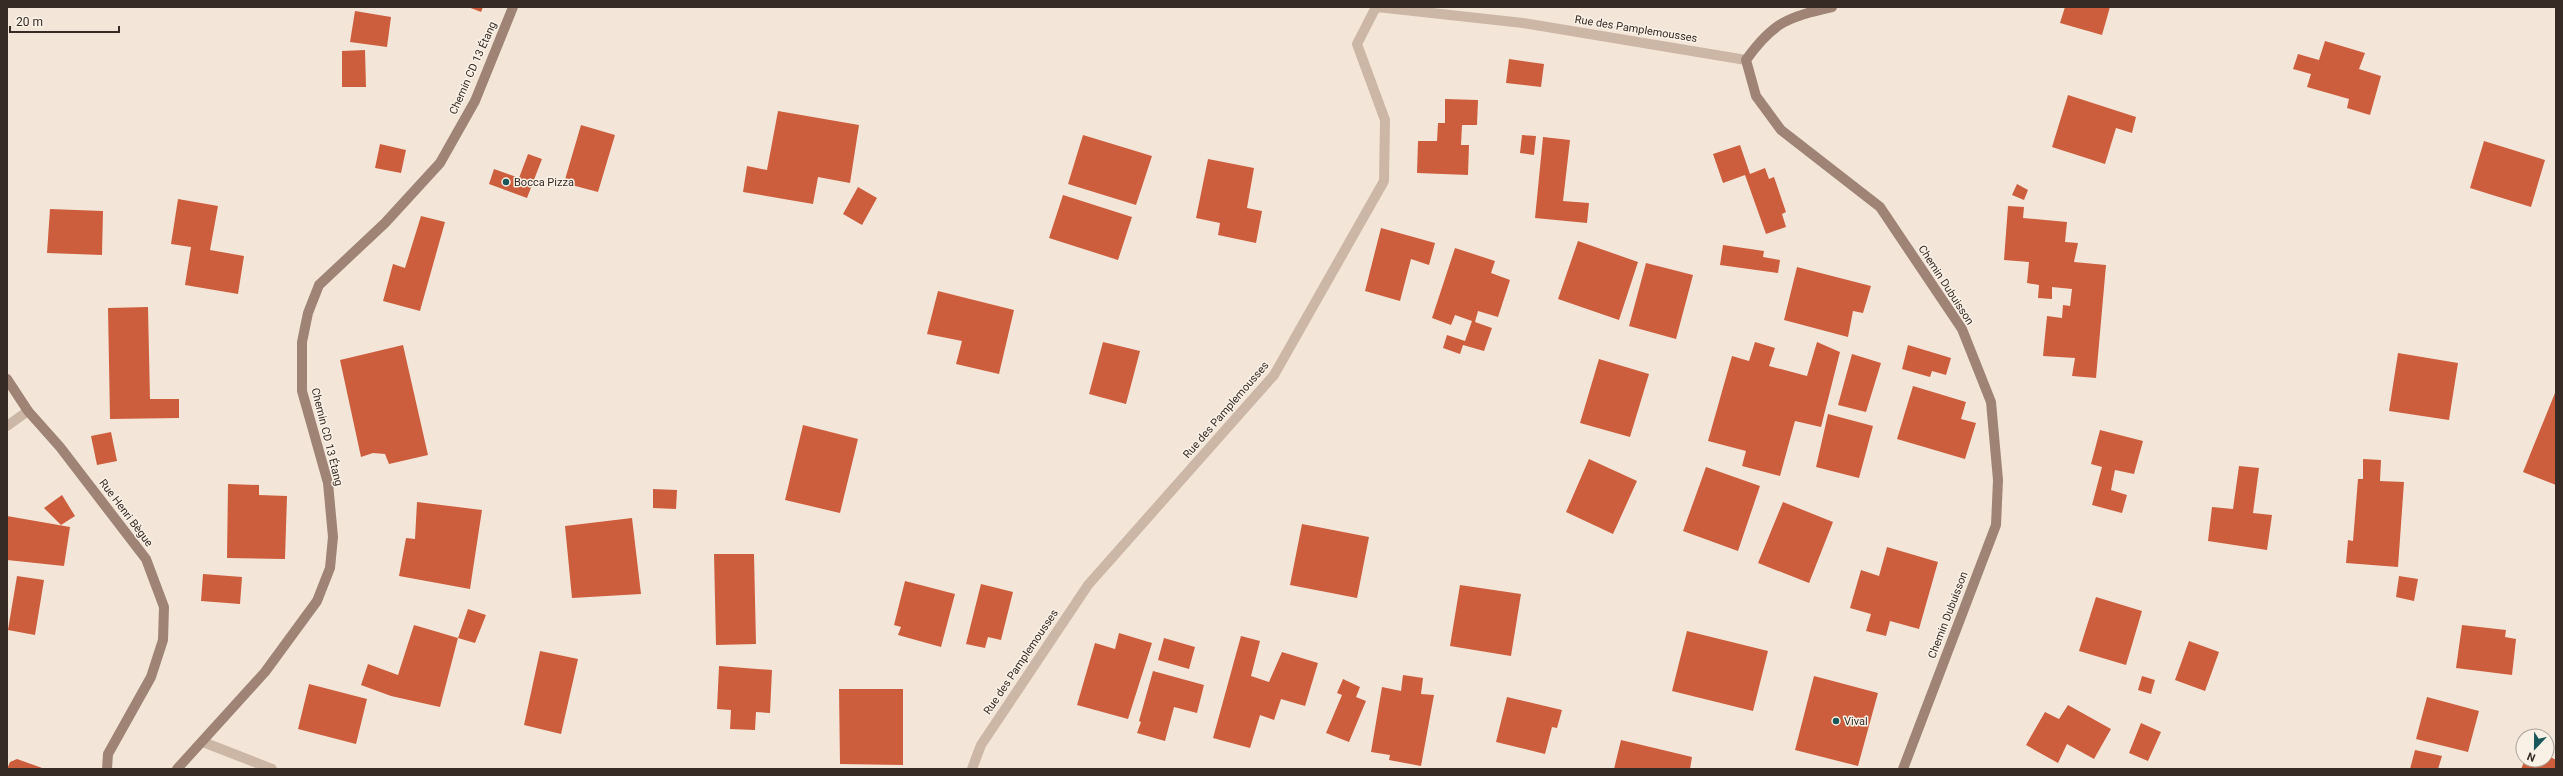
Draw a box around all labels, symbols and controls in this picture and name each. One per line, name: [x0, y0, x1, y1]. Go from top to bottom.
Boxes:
scale bar: [10, 8, 119, 34]
street label: Rue des Pamplemousses: [1574, 13, 1699, 45]
text: 20 m: [16, 15, 43, 29]
street label: Chemin CD 13 Étang: [447, 19, 499, 117]
place label: Bocca Pizza: [514, 176, 574, 189]
marker: Bocca Pizza: [501, 177, 511, 187]
street label: Chemin Dubuisson: [1915, 243, 1977, 327]
street label: Rue des Pamplemousses: [1180, 359, 1272, 461]
street label: Chemin CD 13 Étang: [309, 387, 345, 487]
street label: Rue Henri Bègue: [96, 477, 156, 549]
street label: Chemin Dubuisson: [1925, 570, 1971, 660]
street label: Rue des Pamplemousses: [981, 607, 1061, 717]
place label: Vival: [1844, 715, 1868, 728]
marker: Vival: [1831, 716, 1841, 726]
north arrow: [2515, 728, 2555, 768]
text: N: [2525, 749, 2537, 764]

